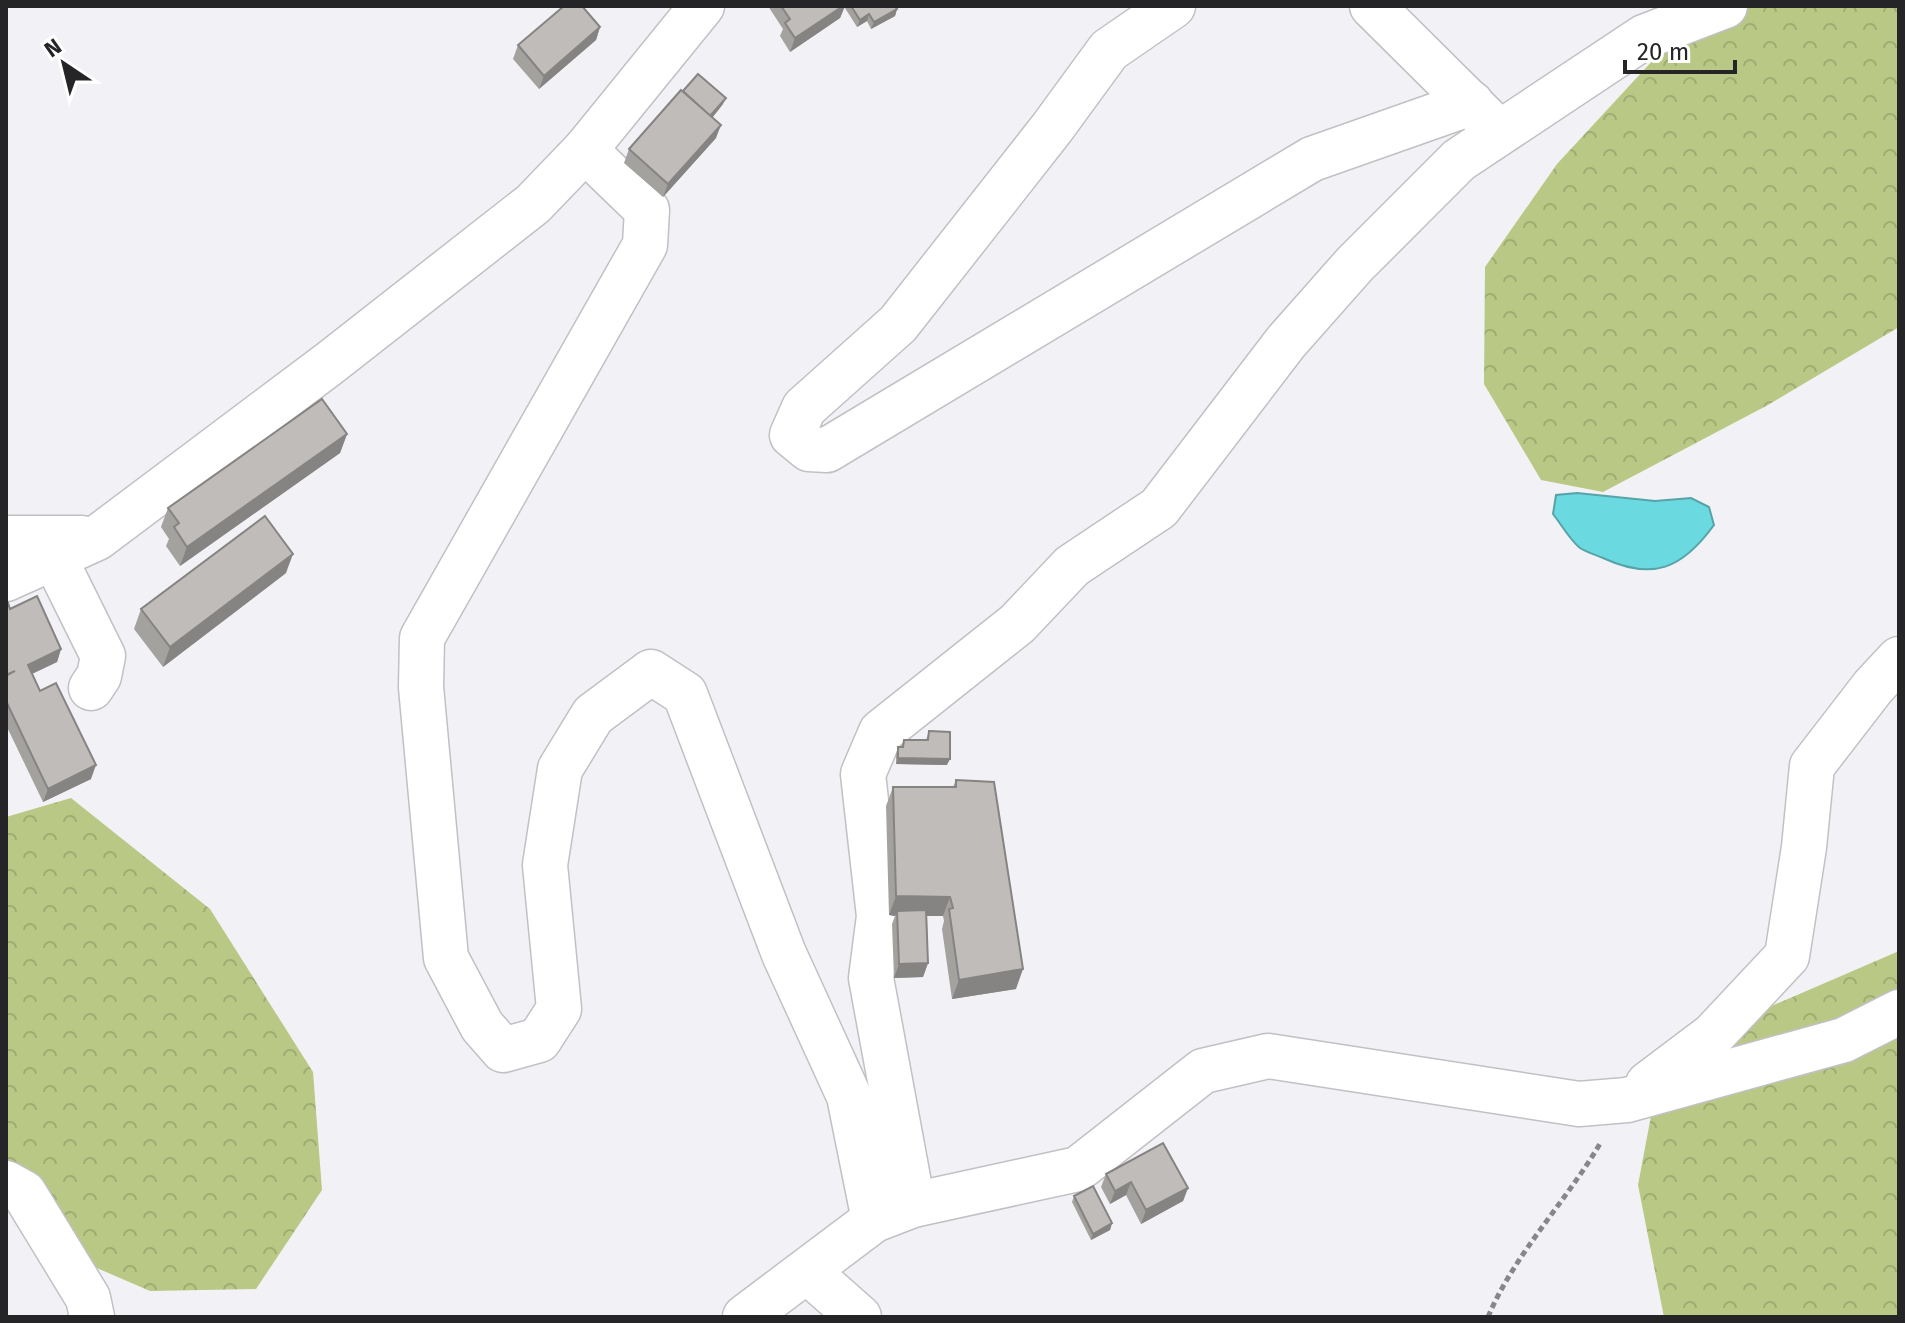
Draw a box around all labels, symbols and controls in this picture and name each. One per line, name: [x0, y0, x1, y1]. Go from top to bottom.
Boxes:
north arrow: [24, 24, 104, 104]
scale bar: [1625, 24, 1735, 74]
text: N: [39, 33, 67, 63]
text: 20 m: [1637, 38, 1689, 66]

